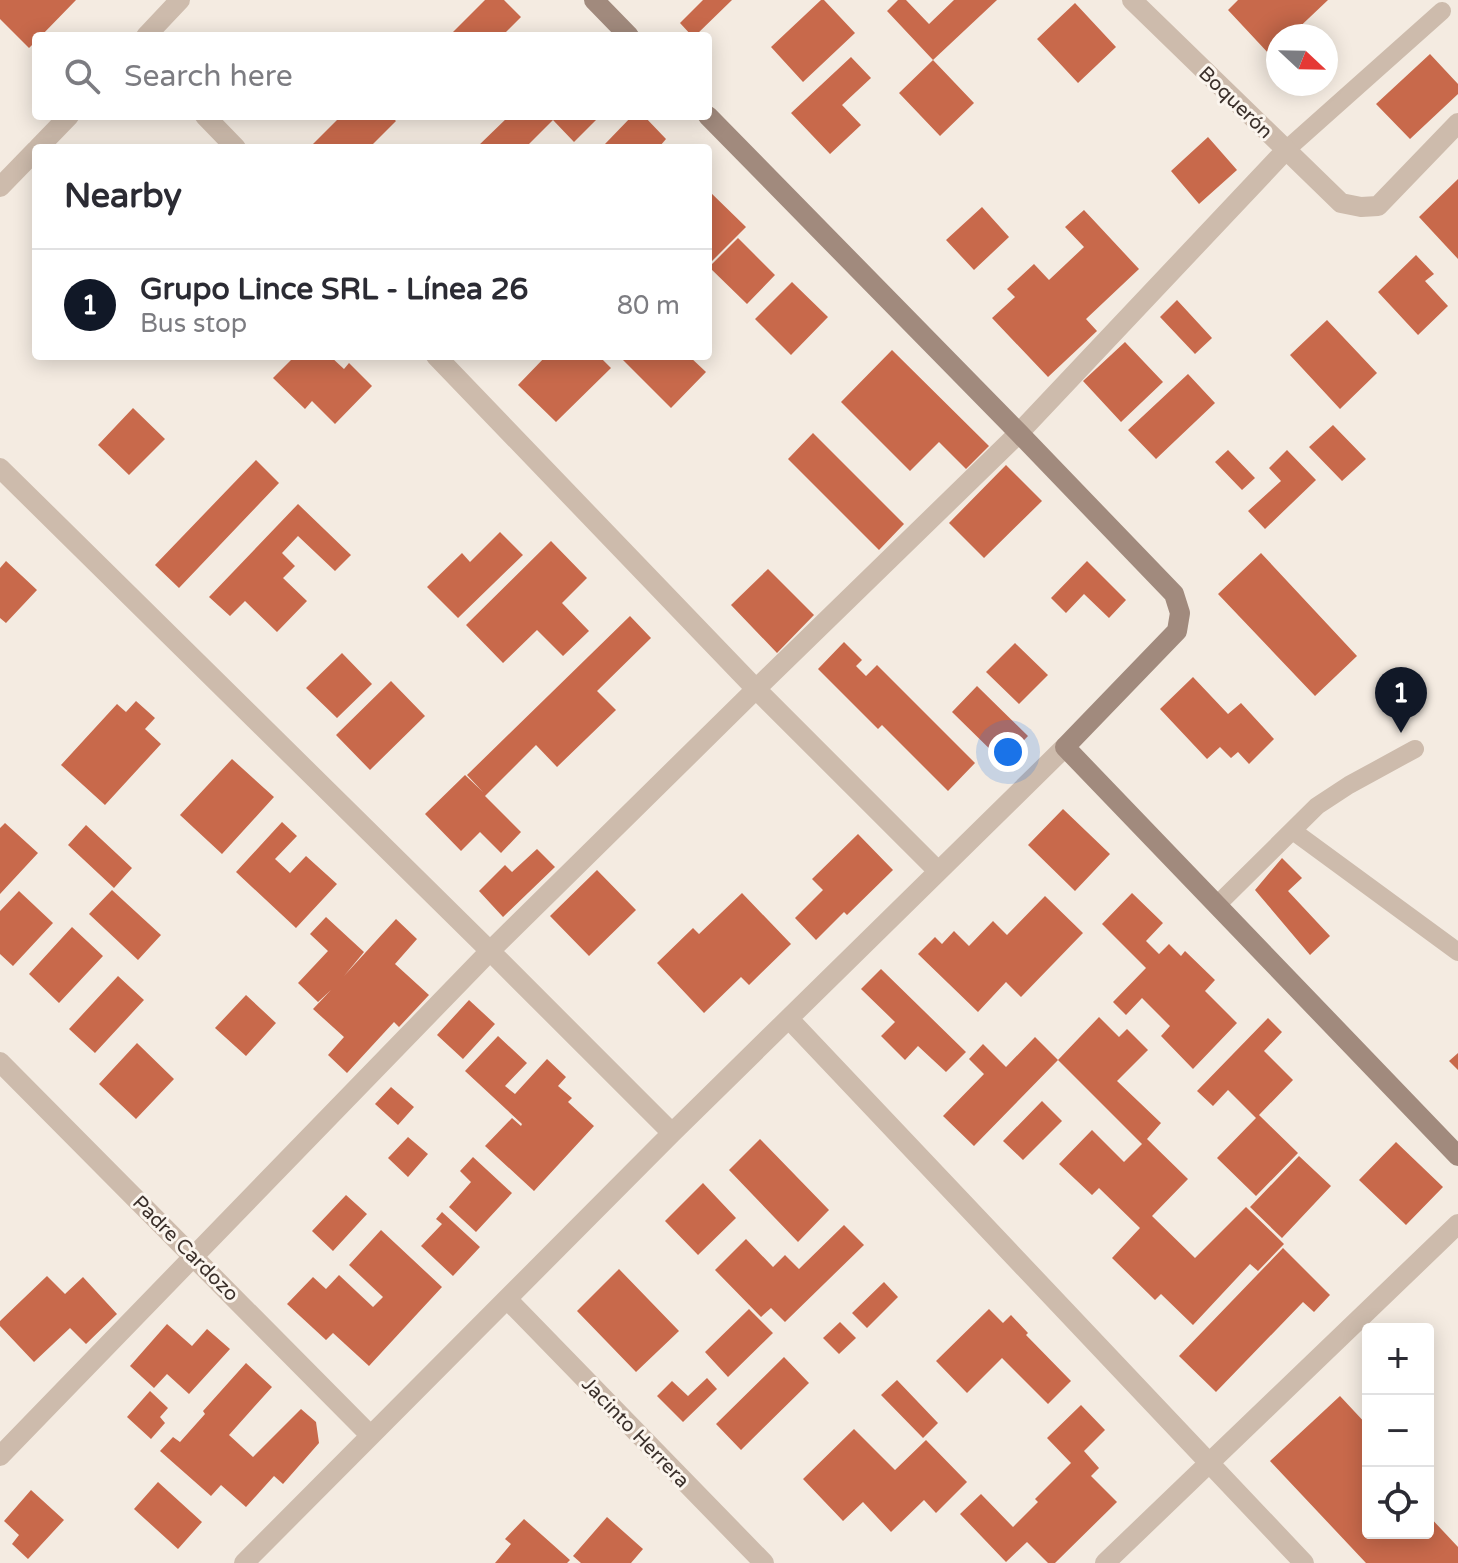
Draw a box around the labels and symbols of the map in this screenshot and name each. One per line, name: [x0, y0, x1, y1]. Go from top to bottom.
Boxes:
north arrow: [1266, 24, 1338, 96]
street label: Boquerón: [1193, 62, 1277, 144]
pin: 1: [1375, 667, 1427, 733]
your location: [988, 732, 1028, 772]
street label: Padre Cardozo: [127, 1191, 243, 1307]
street label: Jacinto Herrera: [576, 1372, 694, 1493]

